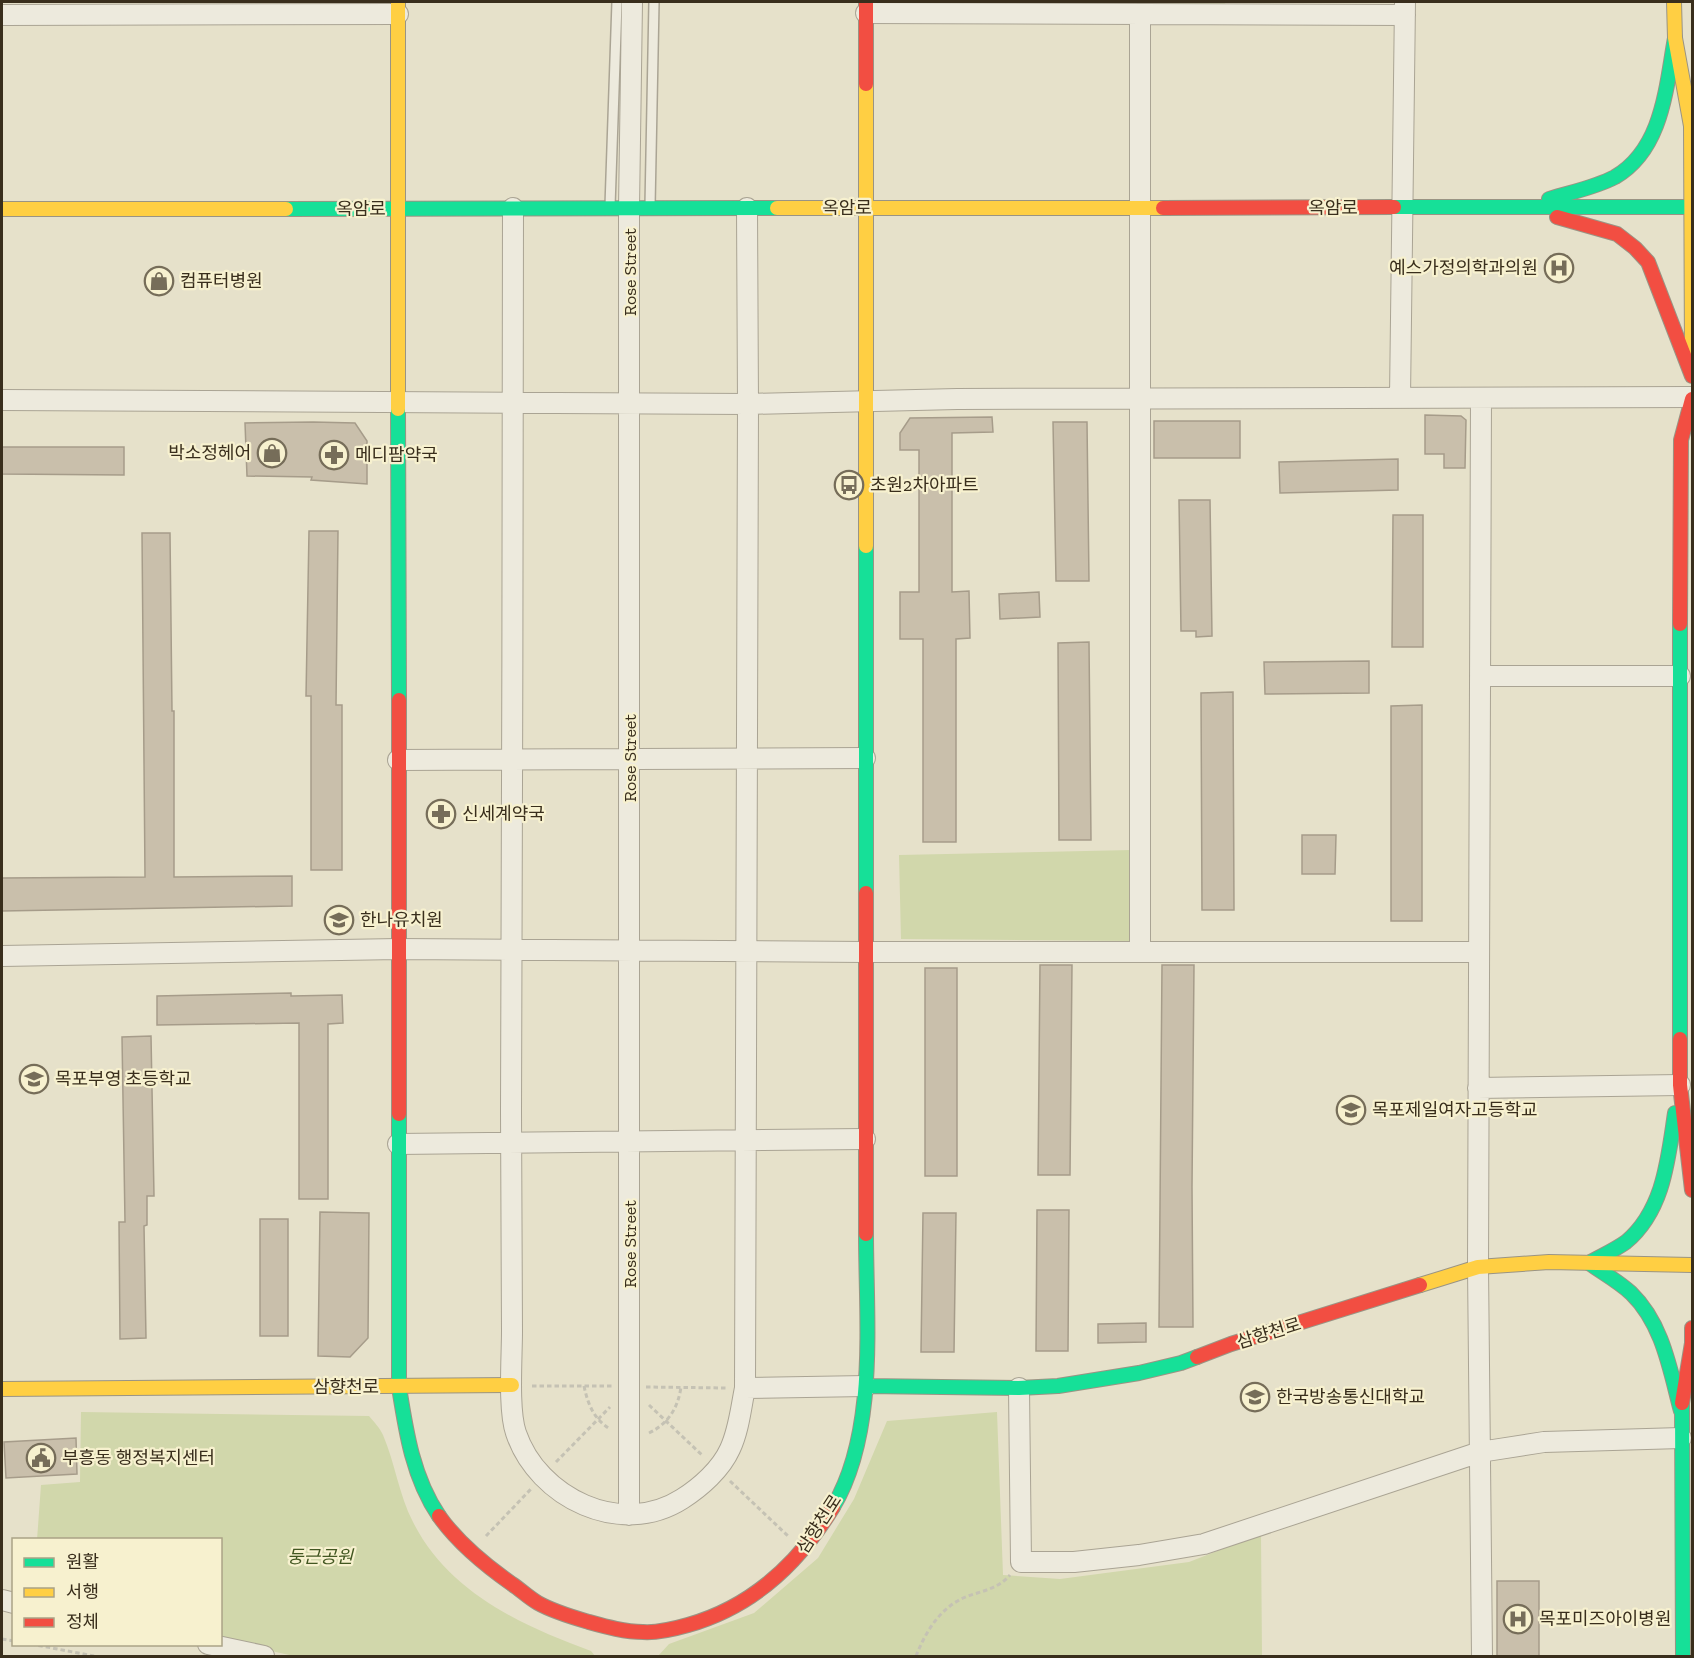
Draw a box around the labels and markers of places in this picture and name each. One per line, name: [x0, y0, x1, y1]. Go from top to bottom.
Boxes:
hospital icon: 예스가정의학과의원: [1543, 252, 1575, 284]
place label: 예스가정의학과의원: [1389, 257, 1538, 279]
shop icon: 컴퓨터병원: [143, 265, 175, 297]
place label: 컴퓨터병원: [180, 270, 263, 292]
shop icon: 박소정헤어: [256, 437, 288, 469]
pharmacy icon: 메디팜약국: [318, 439, 350, 471]
place label: 박소정헤어: [168, 442, 251, 464]
place label: 메디팜약국: [355, 444, 438, 466]
bus stop icon: 초원2차아파트: [833, 469, 865, 501]
place label: 초원2차아파트: [870, 474, 979, 496]
pharmacy icon: 신세계약국: [425, 798, 457, 830]
place label: 신세계약국: [462, 803, 545, 825]
school or university icon: 한나유치원: [323, 904, 355, 936]
place label: 한나유치원: [360, 909, 443, 931]
school or university icon: 목포부영 초등학교: [18, 1063, 50, 1095]
place label: 목포부영 초등학교: [55, 1068, 192, 1090]
school or university icon: 목포제일여자고등학교: [1335, 1094, 1367, 1126]
place label: 목포제일여자고등학교: [1372, 1099, 1538, 1121]
school or university icon: 한국방송통신대학교: [1239, 1381, 1271, 1413]
place label: 한국방송통신대학교: [1276, 1386, 1425, 1408]
public building icon: 부흥동 행정복지센터: [25, 1442, 57, 1474]
place label: 부흥동 행정복지센터: [62, 1447, 215, 1469]
hospital icon: 목포미즈아이병원: [1502, 1603, 1534, 1635]
place label: 목포미즈아이병원: [1539, 1608, 1671, 1630]

